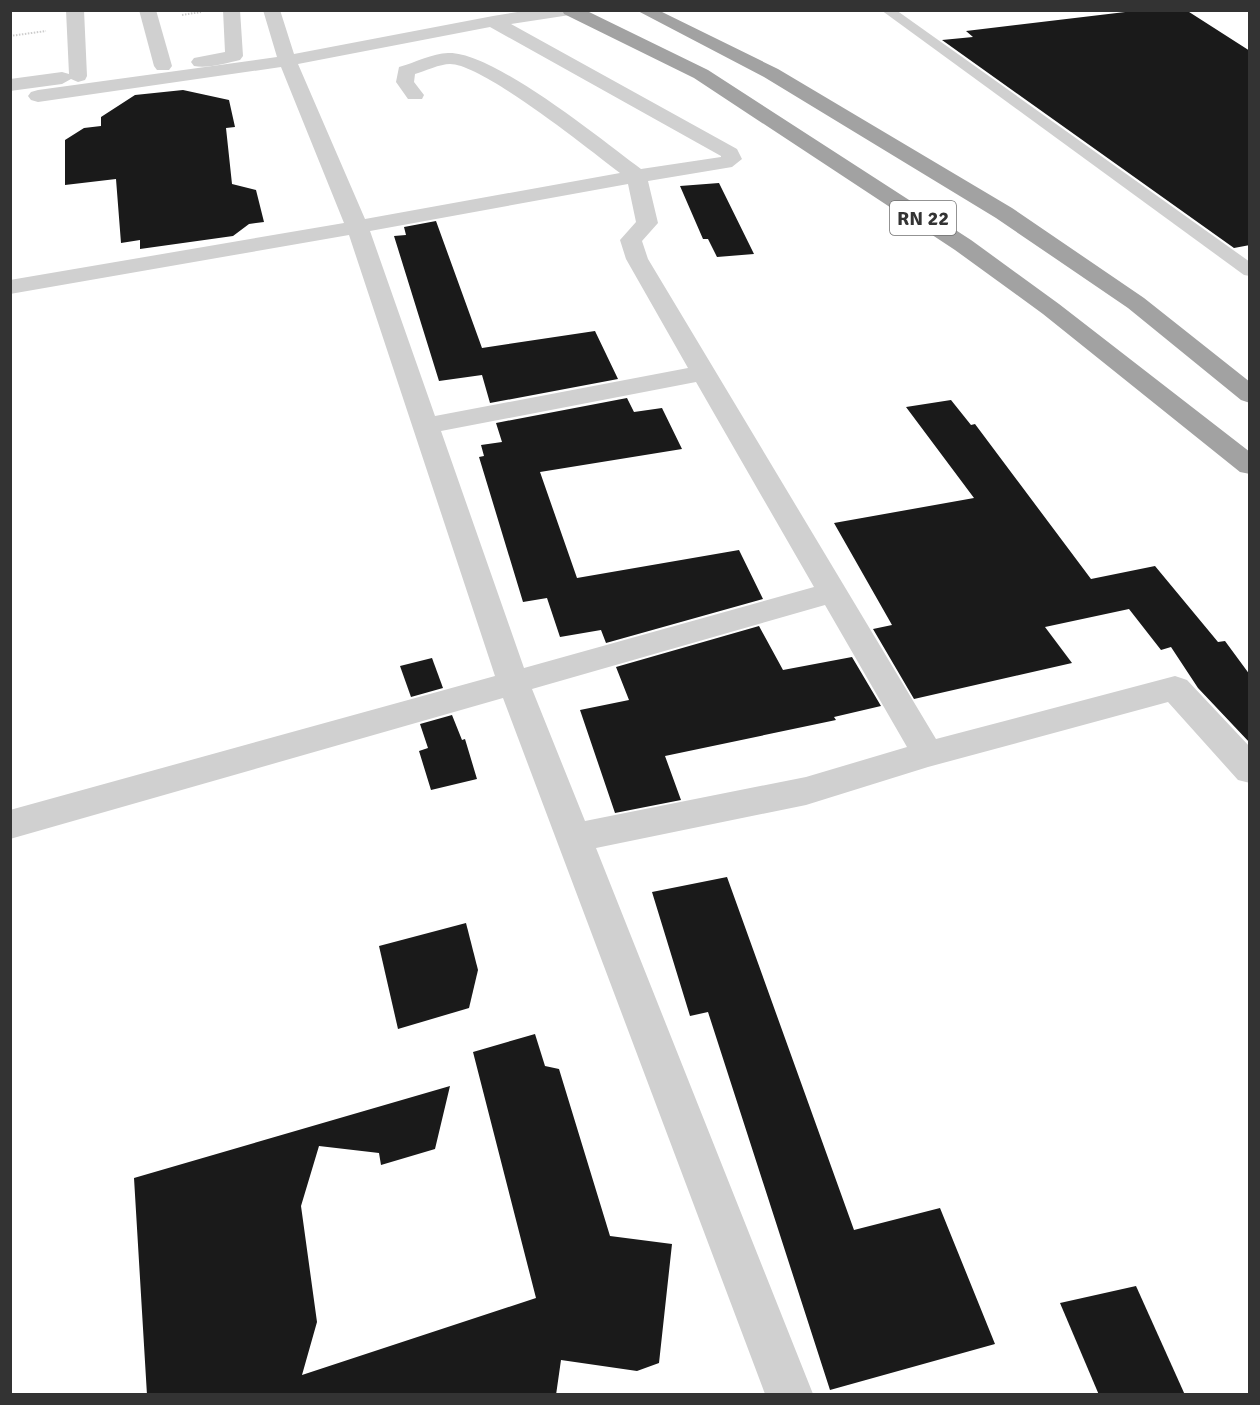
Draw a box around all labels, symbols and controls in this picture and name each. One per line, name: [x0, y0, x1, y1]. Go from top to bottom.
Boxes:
road number: RN 22: [890, 201, 956, 235]

